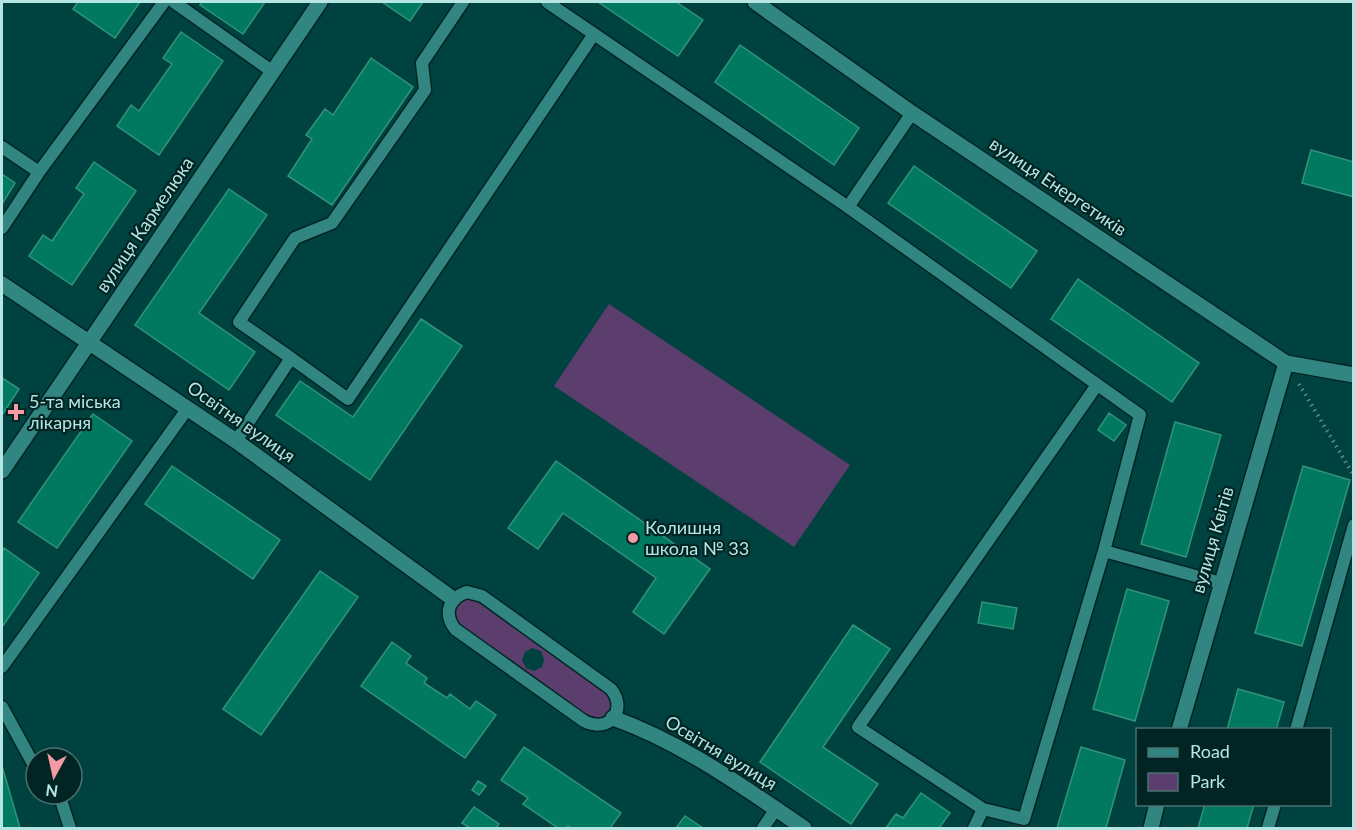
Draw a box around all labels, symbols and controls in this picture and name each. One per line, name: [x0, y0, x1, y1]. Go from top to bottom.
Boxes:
street label: вулиця Енергетиків: [986, 132, 1131, 240]
street label: вулиця Кармелюка: [91, 153, 198, 296]
street label: Освітня вулиця: [183, 376, 300, 467]
place label: 5-та міська лікарня: [29, 390, 121, 433]
marker: 5-та міська лікарня: [7, 403, 25, 421]
street label: вулиця Квітів: [1186, 484, 1238, 596]
place label: Колишня школа № 33: [645, 516, 749, 559]
marker: Колишня школа № 33: [626, 531, 640, 545]
street label: Освітня вулиця: [662, 710, 781, 794]
legend: [1136, 728, 1331, 806]
text: Road: [1190, 740, 1230, 762]
north arrow: [24, 746, 84, 806]
text: Park: [1190, 770, 1226, 792]
text: N: [44, 781, 59, 802]

